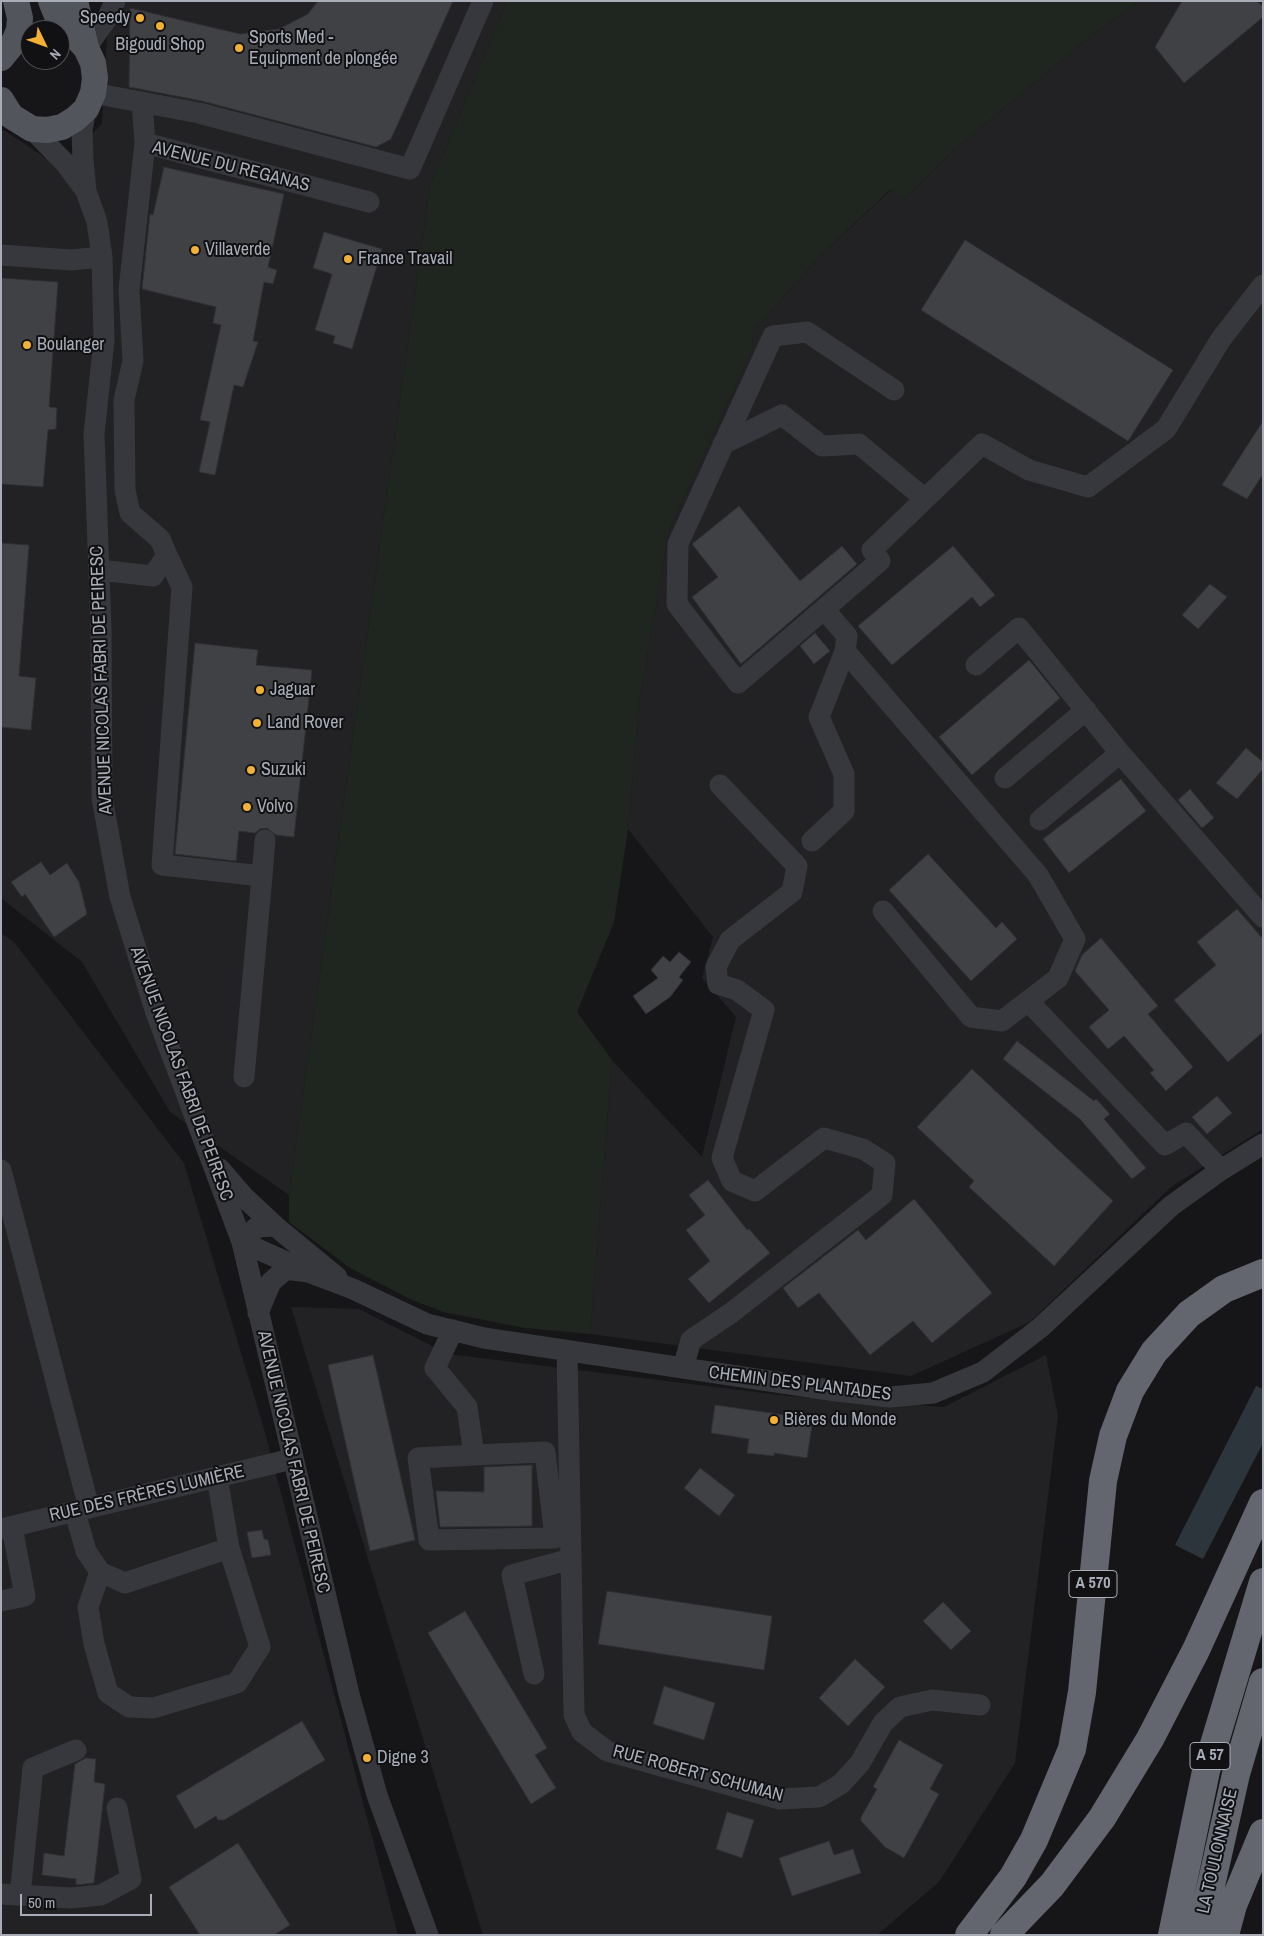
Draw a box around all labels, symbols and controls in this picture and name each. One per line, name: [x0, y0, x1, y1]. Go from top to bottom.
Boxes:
place label: Speedy: [80, 7, 130, 29]
marker: Speedy: [134, 12, 146, 24]
north arrow: [20, 20, 70, 70]
marker: Bigoudi Shop: [154, 20, 166, 32]
place label: Sports Med - Equipment de plongée: [249, 27, 398, 70]
place label: Bigoudi Shop: [115, 34, 205, 56]
marker: Sports Med - Equipment de plongée: [233, 42, 245, 54]
text: N: [46, 45, 65, 63]
street label: AVENUE DU REGANAS: [150, 137, 312, 197]
place label: Villaverde: [205, 239, 270, 261]
marker: Villaverde: [189, 244, 201, 256]
place label: France Travail: [358, 248, 453, 270]
marker: France Travail: [342, 253, 354, 265]
place label: Boulanger: [37, 334, 104, 356]
marker: Boulanger: [21, 339, 33, 351]
street label: AVENUE NICOLAS FABRI DE PEIRESC: [87, 545, 117, 815]
place label: Jaguar: [270, 679, 315, 701]
marker: Jaguar: [254, 684, 266, 696]
place label: Land Rover: [267, 712, 343, 734]
marker: Land Rover: [251, 717, 263, 729]
place label: Suzuki: [261, 759, 306, 781]
marker: Suzuki: [245, 764, 257, 776]
place label: Volvo: [257, 796, 293, 818]
marker: Volvo: [241, 801, 253, 813]
street label: AVENUE NICOLAS FABRI DE PEIRESC: [125, 944, 237, 1204]
street label: AVENUE NICOLAS FABRI DE PEIRESC: [252, 1329, 334, 1595]
street label: CHEMIN DES PLANTADES: [708, 1362, 892, 1406]
place label: Bières du Monde: [784, 1409, 896, 1431]
marker: Bières du Monde: [768, 1414, 780, 1426]
street label: RUE DES FRÈRES LUMIÈRE: [47, 1461, 247, 1527]
road number: A 570: [1069, 1570, 1117, 1598]
street label: RUE ROBERT SCHUMAN: [611, 1741, 785, 1807]
road number: A 57: [1190, 1742, 1230, 1770]
place label: Digne 3: [377, 1747, 429, 1769]
marker: Digne 3: [361, 1752, 373, 1764]
street label: LA TOULONNAISE: [1193, 1786, 1243, 1916]
scale bar: [22, 1884, 155, 1916]
text: 50 m: [28, 1892, 55, 1913]

